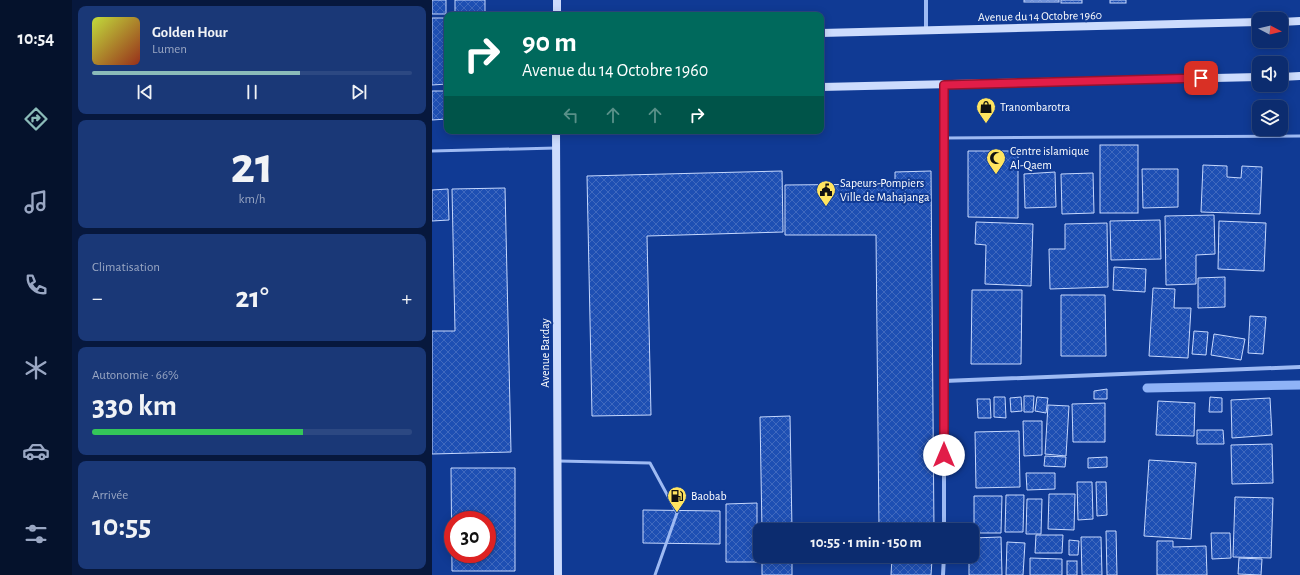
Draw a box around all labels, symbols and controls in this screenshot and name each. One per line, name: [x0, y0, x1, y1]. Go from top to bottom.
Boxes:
street label: Avenue du 14 Octobre 1960: [978, 9, 1102, 23]
north arrow: [1252, 12, 1288, 48]
map controls: [1252, 12, 1288, 136]
text: Golden Hour: [152, 25, 228, 40]
icon: right: [456, 28, 508, 80]
text: 90 m: [522, 29, 577, 57]
text: 10:54: [18, 30, 54, 48]
text: Lumen: [152, 43, 187, 56]
button: sound: [1252, 56, 1288, 92]
pin: [1184, 61, 1218, 95]
text: Avenue du 14 Octobre 1960: [522, 62, 708, 80]
icon: arrive: [1190, 67, 1212, 89]
icon: previous: [134, 81, 156, 103]
icon: pause: [241, 81, 263, 103]
icon: next: [348, 81, 370, 103]
shop icon: Tranombarotra: [975, 96, 997, 124]
button: layers: [1252, 100, 1288, 136]
place label: Tranombarotra: [1000, 101, 1071, 113]
icon: left: [560, 104, 582, 126]
icon: ahead: [602, 104, 624, 126]
icon: ahead: [644, 104, 666, 126]
icon: right: [686, 104, 708, 126]
icon: directions: [22, 105, 50, 133]
text: 21: [230, 140, 274, 192]
place label: Centre islamique Al-Qaem: [1010, 145, 1089, 172]
mosque icon: Centre islamique Al-Qaem: [985, 147, 1007, 175]
place label: Sapeurs-Pompiers Ville de Mahajanga: [840, 177, 930, 204]
public building icon: Sapeurs-Pompiers Ville de Mahajanga: [815, 179, 837, 207]
icon: music: [22, 188, 50, 216]
text: km/h: [239, 193, 265, 206]
text: Climatisation: [92, 261, 160, 274]
icon: phone: [22, 271, 50, 299]
text: 21°: [235, 283, 269, 313]
text: −: [92, 287, 103, 309]
text: +: [401, 287, 412, 309]
street label: Avenue Barday: [539, 318, 552, 388]
icon: climate: [22, 354, 50, 382]
text: Autonomie · 66%: [92, 369, 179, 382]
text: 330 km: [92, 391, 177, 421]
position arrow: [923, 434, 965, 476]
icon: car: [22, 437, 50, 465]
fuel station icon: Baobab: [666, 485, 688, 513]
text: Arrivée: [92, 489, 128, 502]
place label: Baobab: [691, 490, 727, 502]
text: 10:55: [92, 511, 151, 541]
speed limit sign: 30: [444, 511, 496, 563]
icon: filters: [22, 520, 50, 548]
text: 10:55 · 1 min · 150 m: [810, 535, 922, 550]

